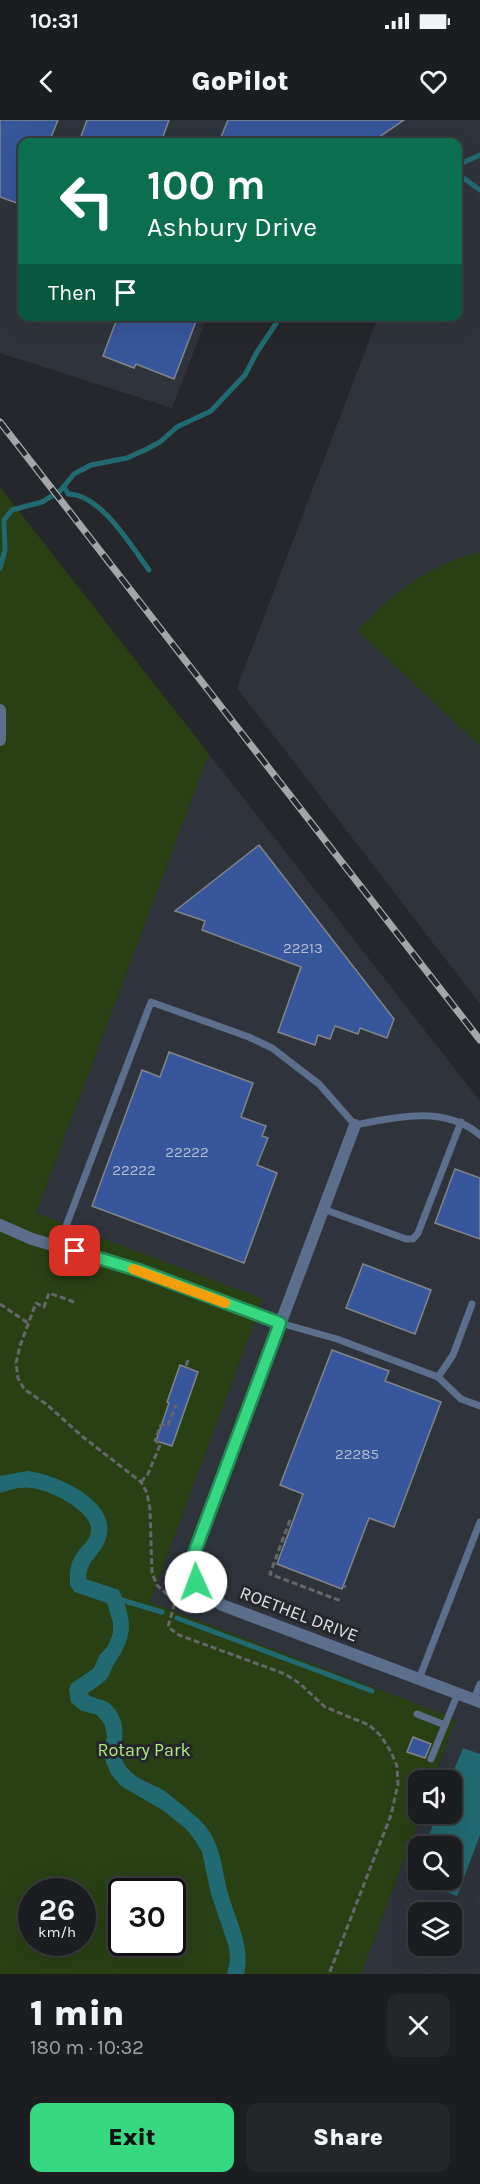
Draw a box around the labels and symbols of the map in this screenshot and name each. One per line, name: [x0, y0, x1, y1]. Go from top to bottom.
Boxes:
house number: 22213: [283, 939, 323, 957]
house number: 22222: [165, 1143, 209, 1161]
house number: 22222: [112, 1161, 156, 1179]
pin: [49, 1225, 100, 1276]
house number: 22285: [335, 1445, 379, 1463]
position arrow: [164, 1550, 228, 1614]
street label: ROETHEL DRIVE: [237, 1581, 361, 1647]
park label: Rotary Park: [97, 1739, 191, 1761]
speed limit sign: 30: [108, 1878, 186, 1956]

